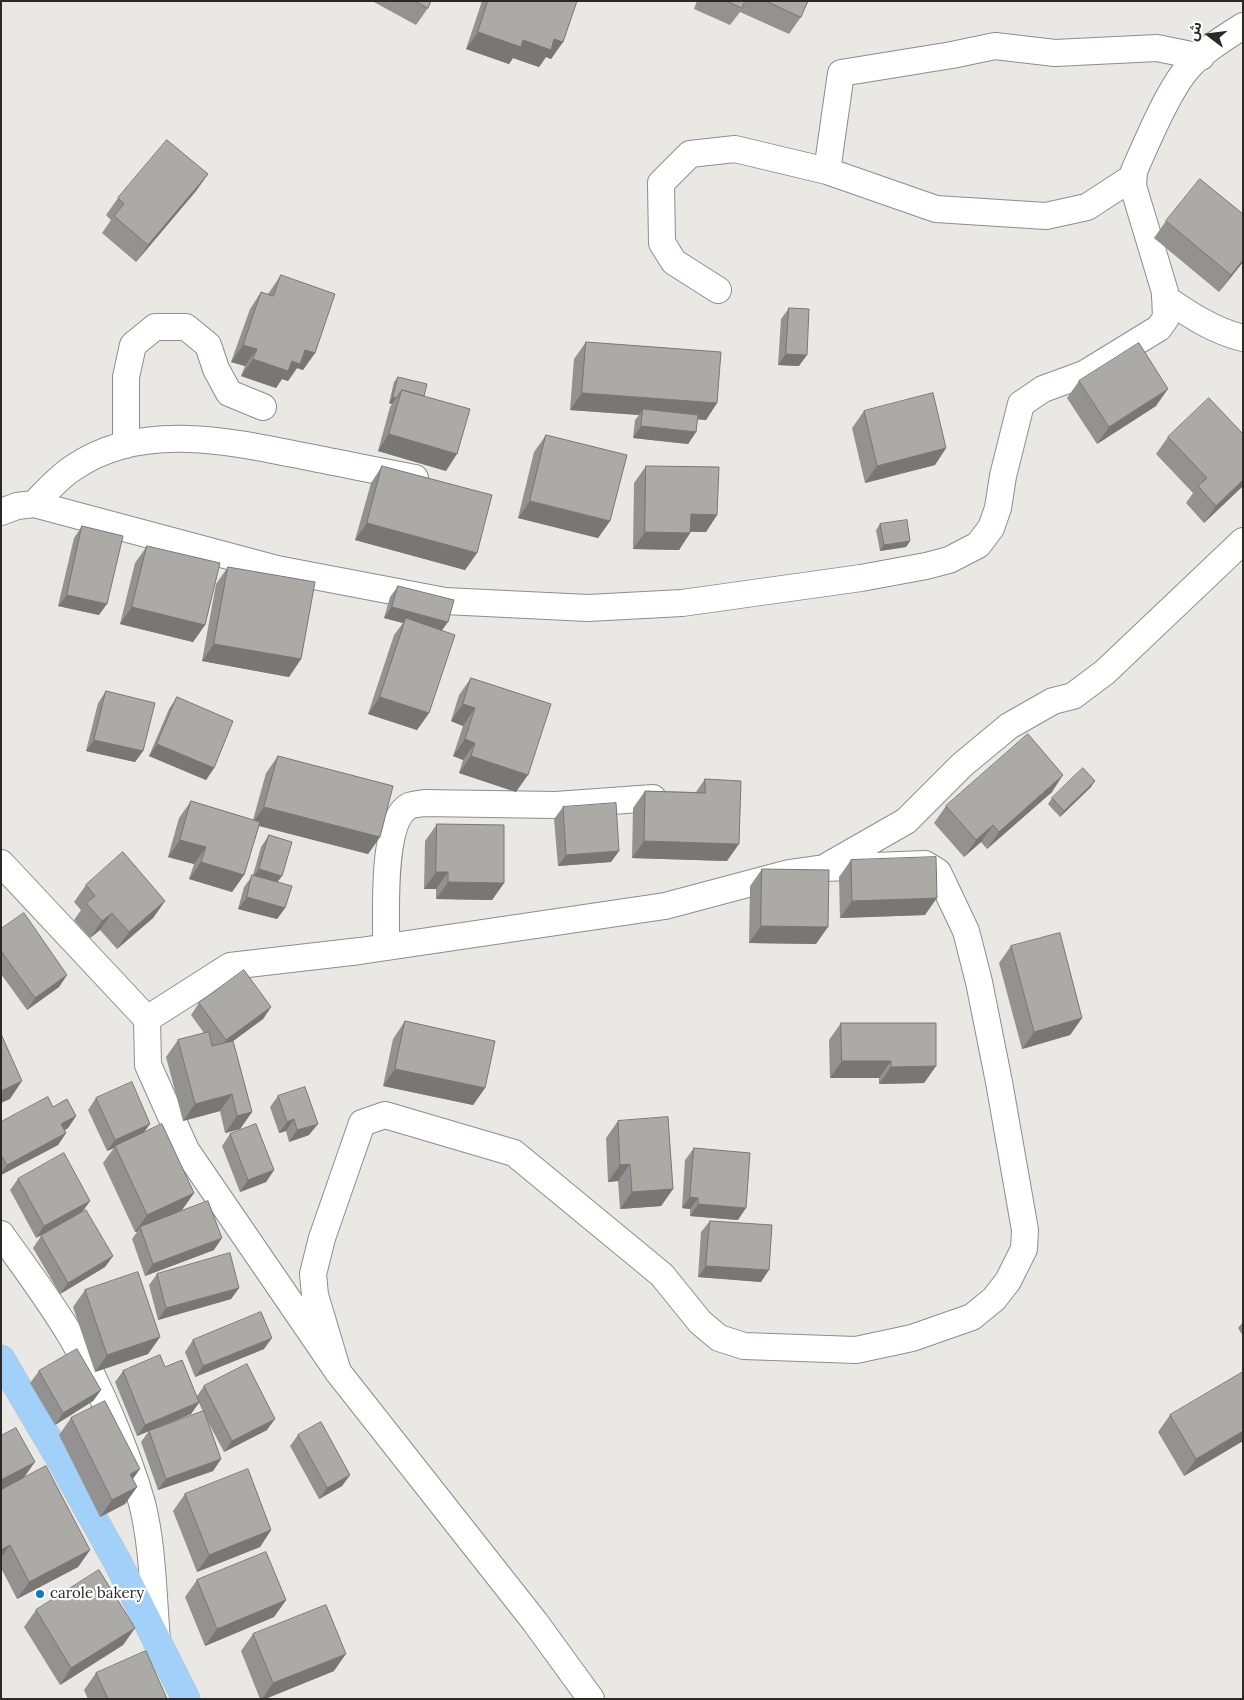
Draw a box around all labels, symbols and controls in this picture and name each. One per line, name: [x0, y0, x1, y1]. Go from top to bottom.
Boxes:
north arrow: [1184, 10, 1234, 60]
text: ش: [1183, 20, 1206, 43]
place label: carole bakery: [50, 1585, 144, 1603]
marker: carole bakery: [34, 1588, 46, 1600]

